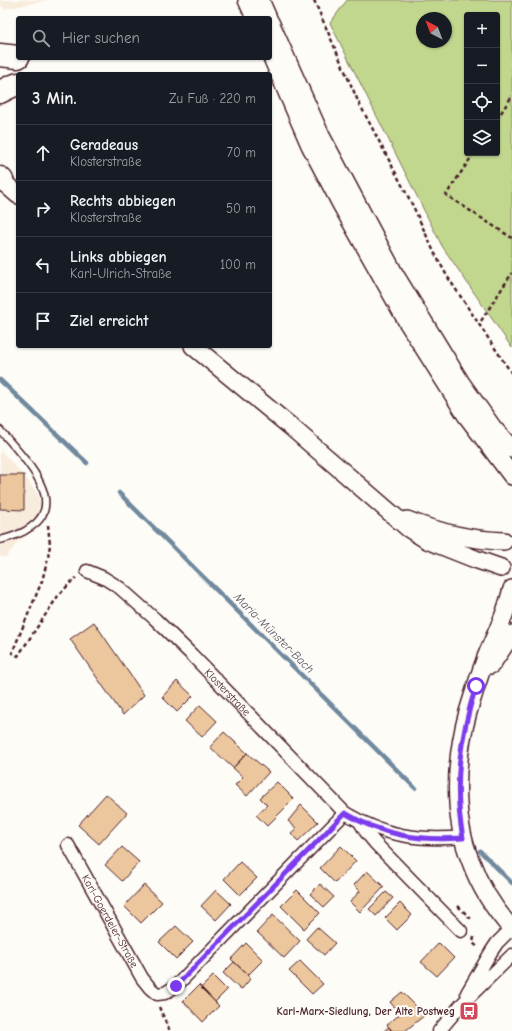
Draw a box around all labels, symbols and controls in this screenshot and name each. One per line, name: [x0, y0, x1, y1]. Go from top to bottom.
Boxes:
north arrow: [416, 12, 452, 48]
map controls: [464, 12, 500, 156]
button: +: [464, 12, 500, 48]
search box: [16, 16, 272, 60]
icon: search: [30, 27, 52, 49]
text: Hier suchen: [62, 29, 140, 47]
button: −: [464, 48, 500, 84]
button: locate: [464, 84, 500, 120]
text: 3 Min.: [32, 89, 77, 108]
text: Zu Fuß · 220 m: [169, 91, 256, 106]
button: layers: [464, 120, 500, 156]
text: Geradeaus: [70, 136, 138, 154]
icon: ahead: [32, 142, 54, 164]
text: 70 m: [227, 145, 256, 160]
text: Klosterstraße: [70, 154, 141, 169]
text: Rechts abbiegen: [70, 192, 176, 210]
icon: right: [32, 198, 54, 220]
text: 50 m: [226, 201, 256, 216]
text: Klosterstraße: [70, 210, 141, 225]
text: Links abbiegen: [70, 248, 167, 266]
icon: left: [32, 254, 54, 276]
text: 100 m: [220, 257, 256, 272]
text: Karl-Ulrich-Straße: [70, 266, 172, 281]
icon: arrive: [32, 310, 54, 332]
text: Ziel erreicht: [70, 312, 148, 330]
water label: Maria-Münster-Bach: [230, 589, 317, 676]
street label: Klosterstraße: [202, 666, 254, 719]
route start: [467, 677, 485, 695]
street label: Karl-Goerdeler-Straße: [79, 872, 142, 970]
route end: [167, 977, 185, 995]
bus stop icon: Karl-Marx-Siedlung, Der Alte Postweg: [458, 1000, 480, 1022]
place label: Karl-Marx-Siedlung, Der Alte Postweg: [277, 1005, 455, 1018]

